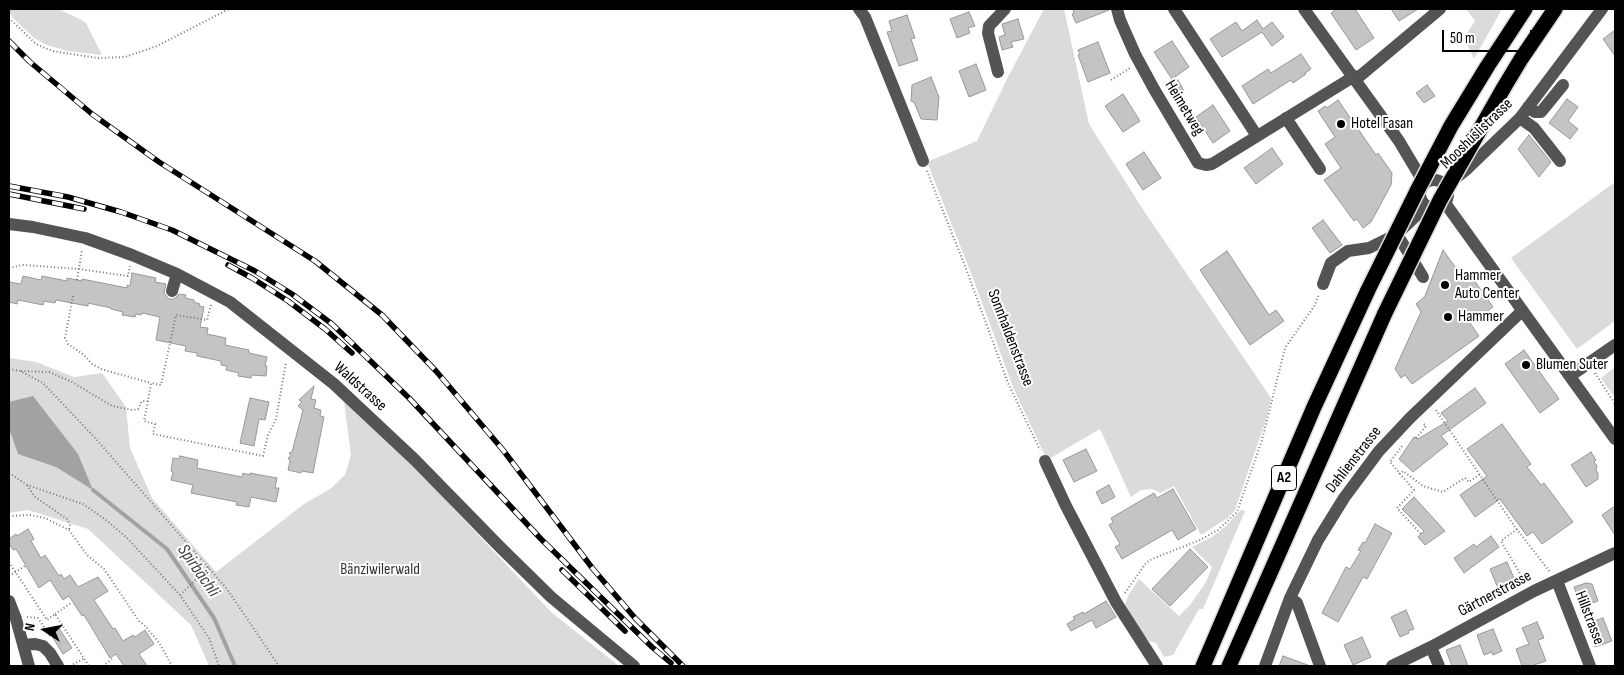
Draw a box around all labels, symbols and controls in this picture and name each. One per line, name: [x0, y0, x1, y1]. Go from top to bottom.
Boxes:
scale bar: [1444, 20, 1534, 52]
text: 50 m: [1450, 29, 1475, 48]
street label: Heimetweg: [1160, 77, 1208, 139]
street label: Mooshüslistrasse: [1437, 95, 1517, 173]
place label: Hotel Fasan: [1351, 114, 1413, 134]
marker: Hotel Fasan: [1335, 118, 1347, 130]
place label: Hammer Auto Center: [1455, 266, 1519, 304]
marker: Hammer Auto Center: [1439, 279, 1451, 291]
street label: Sonnhaldenstrasse: [983, 287, 1037, 389]
place label: Hammer: [1458, 307, 1504, 327]
marker: Hammer: [1442, 311, 1454, 323]
place label: Blumen Suter: [1536, 355, 1608, 375]
street label: Waldstrasse: [330, 358, 390, 416]
marker: Blumen Suter: [1520, 359, 1532, 371]
street label: Dahlienstrasse: [1322, 423, 1386, 497]
road number: A2: [1272, 466, 1296, 490]
water label: Spirbächli: [172, 541, 224, 601]
park label: Bänziwilerwald: [340, 560, 420, 580]
street label: Gärtnerstrasse: [1455, 567, 1535, 621]
street label: Hillstrasse: [1570, 588, 1608, 648]
north arrow: [20, 605, 70, 655]
text: N: [21, 622, 39, 632]

